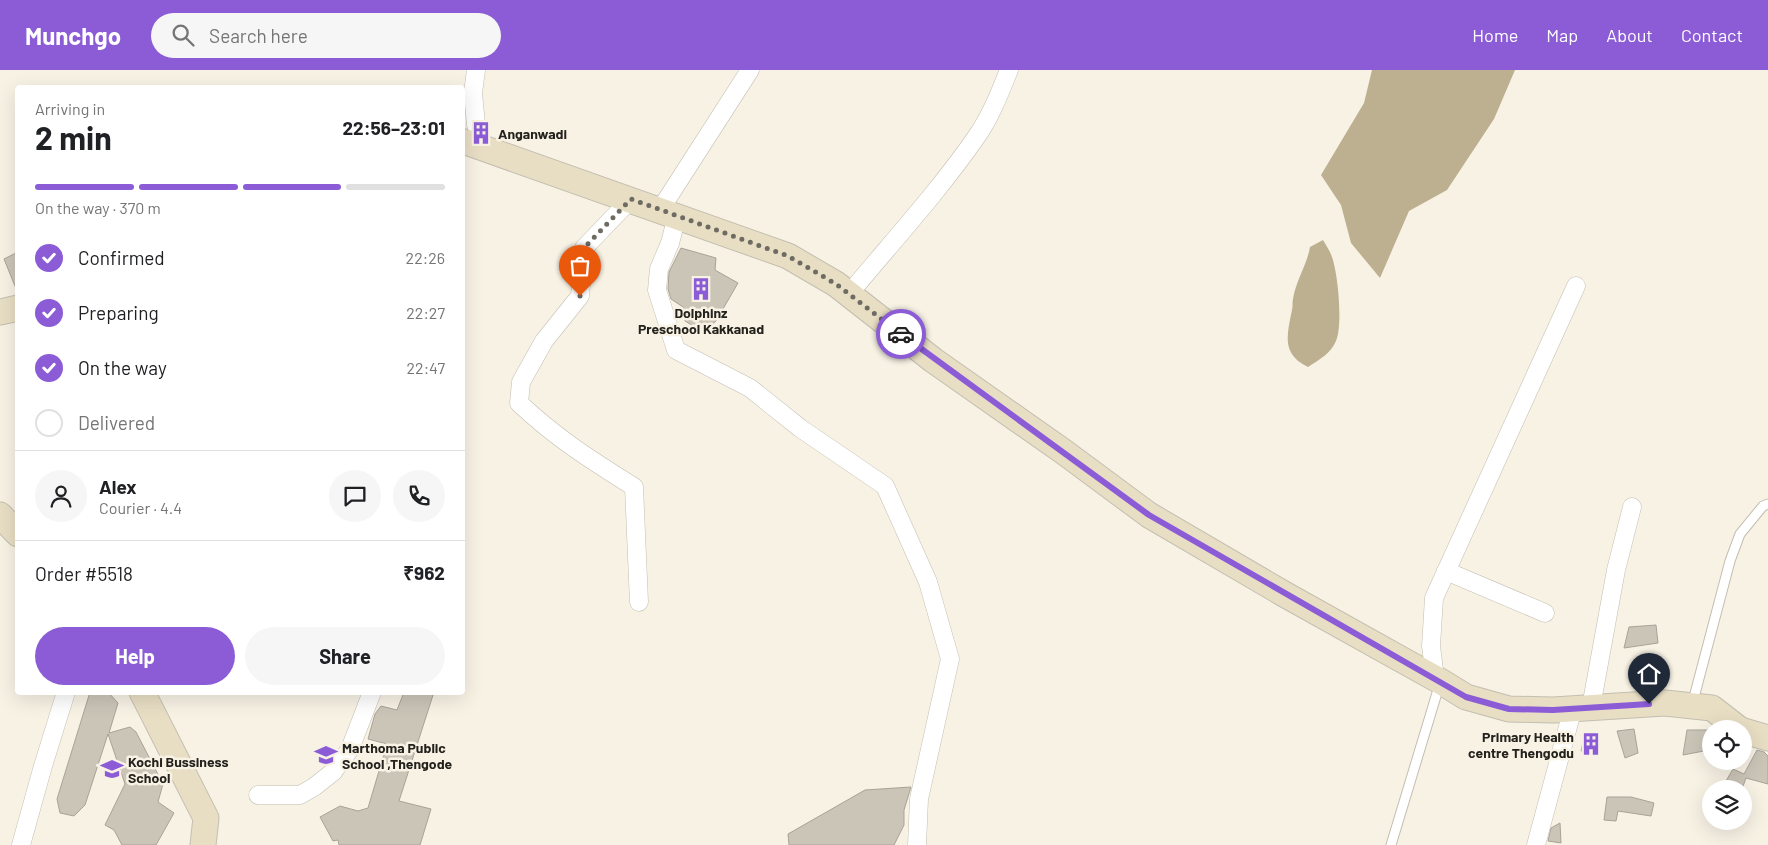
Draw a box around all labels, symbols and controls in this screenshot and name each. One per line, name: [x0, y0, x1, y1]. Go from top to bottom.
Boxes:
search box: [151, 13, 501, 58]
text: Munchgo: [25, 21, 121, 50]
icon: search: [169, 21, 197, 49]
text: Search here: [209, 24, 308, 47]
text: Home: [1472, 24, 1518, 46]
text: Map: [1546, 24, 1578, 46]
text: About: [1606, 24, 1653, 46]
text: Contact: [1681, 24, 1743, 46]
text: Arriving in: [35, 99, 105, 118]
text: 22:56–23:01: [342, 116, 445, 139]
text: 2 min: [35, 118, 112, 156]
building icon: Anganwadi: [468, 120, 494, 146]
place label: Anganwadi: [498, 125, 567, 142]
text: On the way · 370 m: [35, 198, 161, 217]
icon: check: [35, 244, 63, 272]
pin: [559, 245, 601, 296]
text: Confirmed: [78, 246, 165, 269]
text: 22:26: [406, 248, 445, 267]
icon: bag: [566, 252, 594, 280]
building icon: Dolphinz Preschool Kakkanad: [688, 276, 714, 302]
icon: check: [35, 299, 63, 327]
text: Preparing: [78, 301, 159, 324]
text: 22:27: [406, 303, 445, 322]
place label: Dolphinz Preschool Kakkanad: [638, 304, 764, 337]
courier: [876, 309, 926, 359]
icon: car: [887, 320, 915, 348]
icon: check: [35, 354, 63, 382]
text: On the way: [78, 356, 167, 379]
text: 22:47: [407, 358, 445, 377]
text: Delivered: [78, 411, 155, 434]
button: person: [35, 470, 87, 522]
button: chat: [329, 470, 381, 522]
button: phone: [393, 470, 445, 522]
text: Alex: [99, 475, 137, 498]
text: Courier · 4.4: [99, 498, 182, 517]
text: ₹962: [403, 561, 445, 584]
text: Order #5518: [35, 562, 133, 585]
button: Help: [35, 627, 235, 685]
button: Share: [245, 627, 445, 685]
pin: [1628, 653, 1670, 704]
icon: home: [1635, 660, 1663, 688]
map controls: [1702, 720, 1752, 830]
button: locate: [1702, 720, 1752, 770]
place label: Primary Health centre Thengodu: [1468, 728, 1574, 761]
building icon: Primary Health centre Thengodu: [1578, 731, 1604, 757]
place label: Marthoma Public School ,Thengode: [342, 739, 453, 772]
school or university icon: Marthoma Public School ,Thengode: [313, 742, 339, 768]
place label: Kochi Bussiness School: [128, 753, 228, 786]
school or university icon: Kochi Bussiness School: [99, 756, 125, 782]
button: layers: [1702, 780, 1752, 830]

